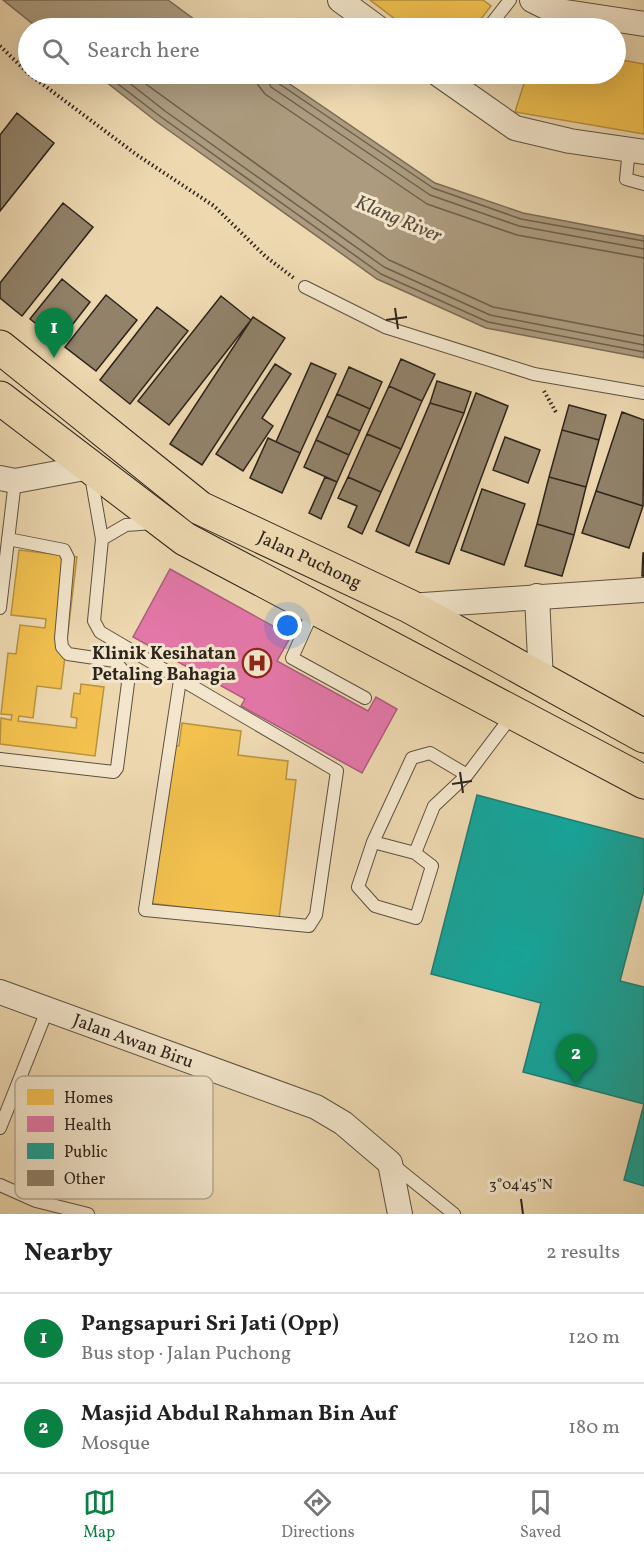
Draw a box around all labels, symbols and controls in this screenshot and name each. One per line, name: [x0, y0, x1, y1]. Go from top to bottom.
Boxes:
search box: [18, 18, 626, 84]
icon: search: [39, 35, 72, 68]
text: Search here: [87, 36, 200, 67]
water label: Klang River: [351, 189, 446, 251]
pin: 1: [34, 308, 74, 358]
street label: Jalan Puchong: [253, 526, 365, 596]
your location: [273, 611, 302, 640]
place label: Klinik Kesihatan Petaling Bahagia: [92, 642, 236, 688]
hospital icon: Klinik Kesihatan Petaling Bahagia: [241, 647, 273, 679]
street label: Jalan Awan Biru: [69, 1009, 197, 1075]
pin: 2: [556, 1034, 596, 1084]
legend: [15, 1076, 213, 1199]
text: Homes: [64, 1088, 113, 1110]
text: Health: [64, 1115, 112, 1137]
text: Public: [64, 1142, 108, 1164]
text: Other: [64, 1169, 105, 1191]
text: 3°04'45"N: [489, 1175, 553, 1196]
text: Nearby: [24, 1235, 113, 1271]
text: 2 results: [546, 1239, 620, 1267]
text: Pangsapuri Sri Jati (Opp): [81, 1309, 339, 1340]
text: 1: [39, 1324, 48, 1352]
text: 120 m: [568, 1324, 620, 1352]
text: Bus stop · Jalan Puchong: [81, 1340, 291, 1368]
text: Masjid Abdul Rahman Bin Auf: [81, 1399, 396, 1430]
text: 2: [38, 1414, 49, 1442]
text: 180 m: [568, 1414, 620, 1442]
text: Mosque: [81, 1430, 150, 1458]
tab: Map: [83, 1486, 116, 1544]
tab: Directions: [281, 1486, 355, 1544]
tab: Saved: [520, 1486, 561, 1544]

